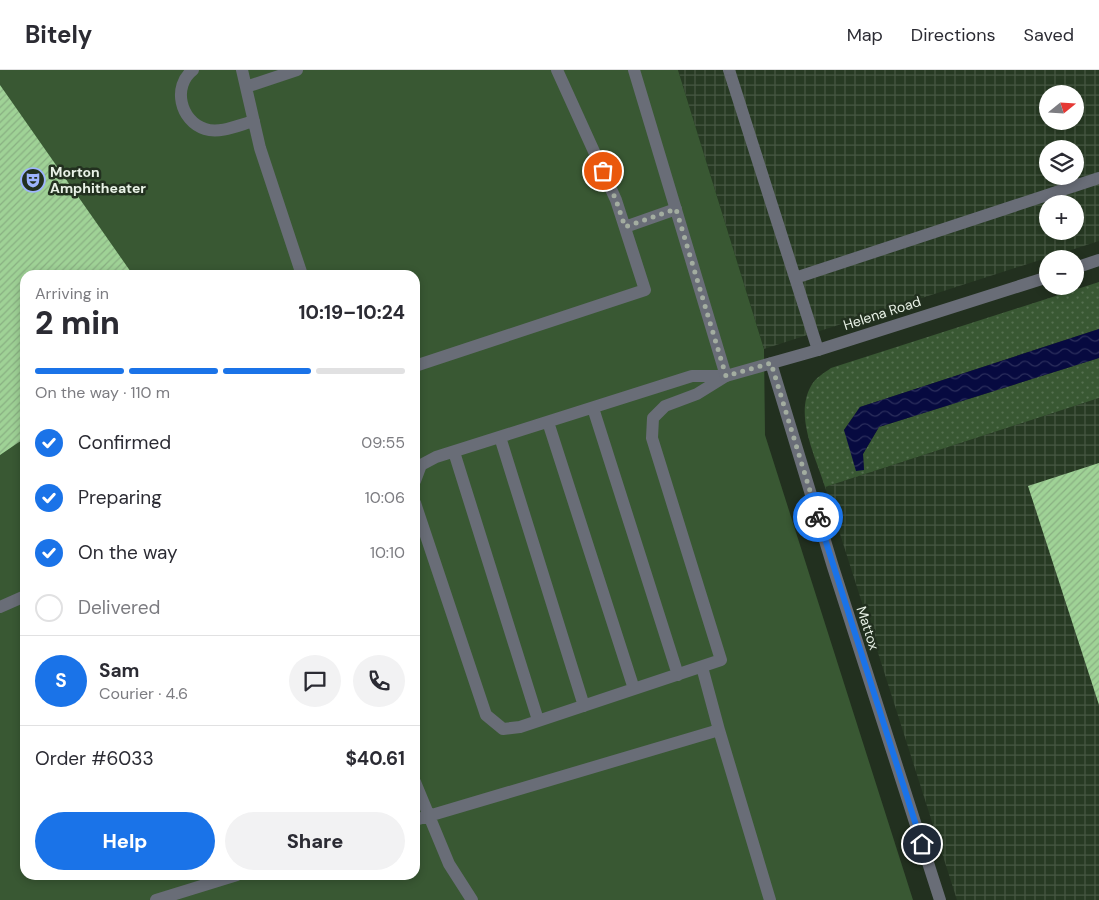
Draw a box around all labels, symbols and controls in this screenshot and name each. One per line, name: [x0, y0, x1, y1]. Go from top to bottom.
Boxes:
text: Bitely: [25, 19, 92, 50]
text: Map: [847, 23, 883, 47]
text: Directions: [911, 23, 996, 47]
text: Saved: [1024, 23, 1074, 47]
north arrow: [1039, 85, 1084, 130]
map controls: [1039, 85, 1084, 295]
button: layers: [1039, 140, 1084, 185]
pin: [582, 150, 624, 192]
icon: bag: [589, 157, 617, 185]
place label: Morton Amphitheater: [50, 163, 146, 197]
theatre icon: Morton Amphitheater: [20, 167, 46, 193]
button: +: [1039, 195, 1084, 240]
button: −: [1039, 250, 1084, 295]
text: Arriving in: [35, 283, 109, 304]
street label: Helena Road: [841, 292, 923, 334]
text: 10:19–10:24: [299, 300, 405, 325]
text: 2 min: [35, 302, 120, 344]
text: On the way · 110 m: [35, 382, 170, 403]
icon: check: [35, 429, 63, 457]
text: Confirmed: [78, 430, 171, 455]
text: 09:55: [361, 432, 405, 453]
icon: check: [35, 484, 63, 512]
text: Preparing: [78, 485, 162, 510]
text: 10:06: [365, 487, 405, 508]
courier: [793, 492, 843, 542]
icon: bike: [804, 503, 832, 531]
icon: check: [35, 539, 63, 567]
text: On the way: [78, 540, 178, 565]
text: 10:10: [370, 542, 405, 563]
text: Delivered: [78, 595, 160, 620]
street label: Mattox: [852, 604, 884, 652]
button: chat: [289, 655, 341, 707]
button: phone: [353, 655, 405, 707]
text: Sam: [99, 658, 140, 683]
text: S: [55, 668, 67, 693]
text: Courier · 4.6: [99, 683, 188, 704]
text: Order #6033: [35, 746, 154, 771]
text: $40.61: [345, 746, 405, 771]
button: Help: [35, 812, 215, 870]
button: Share: [225, 812, 405, 870]
pin: [901, 823, 943, 865]
icon: home: [908, 830, 936, 858]

